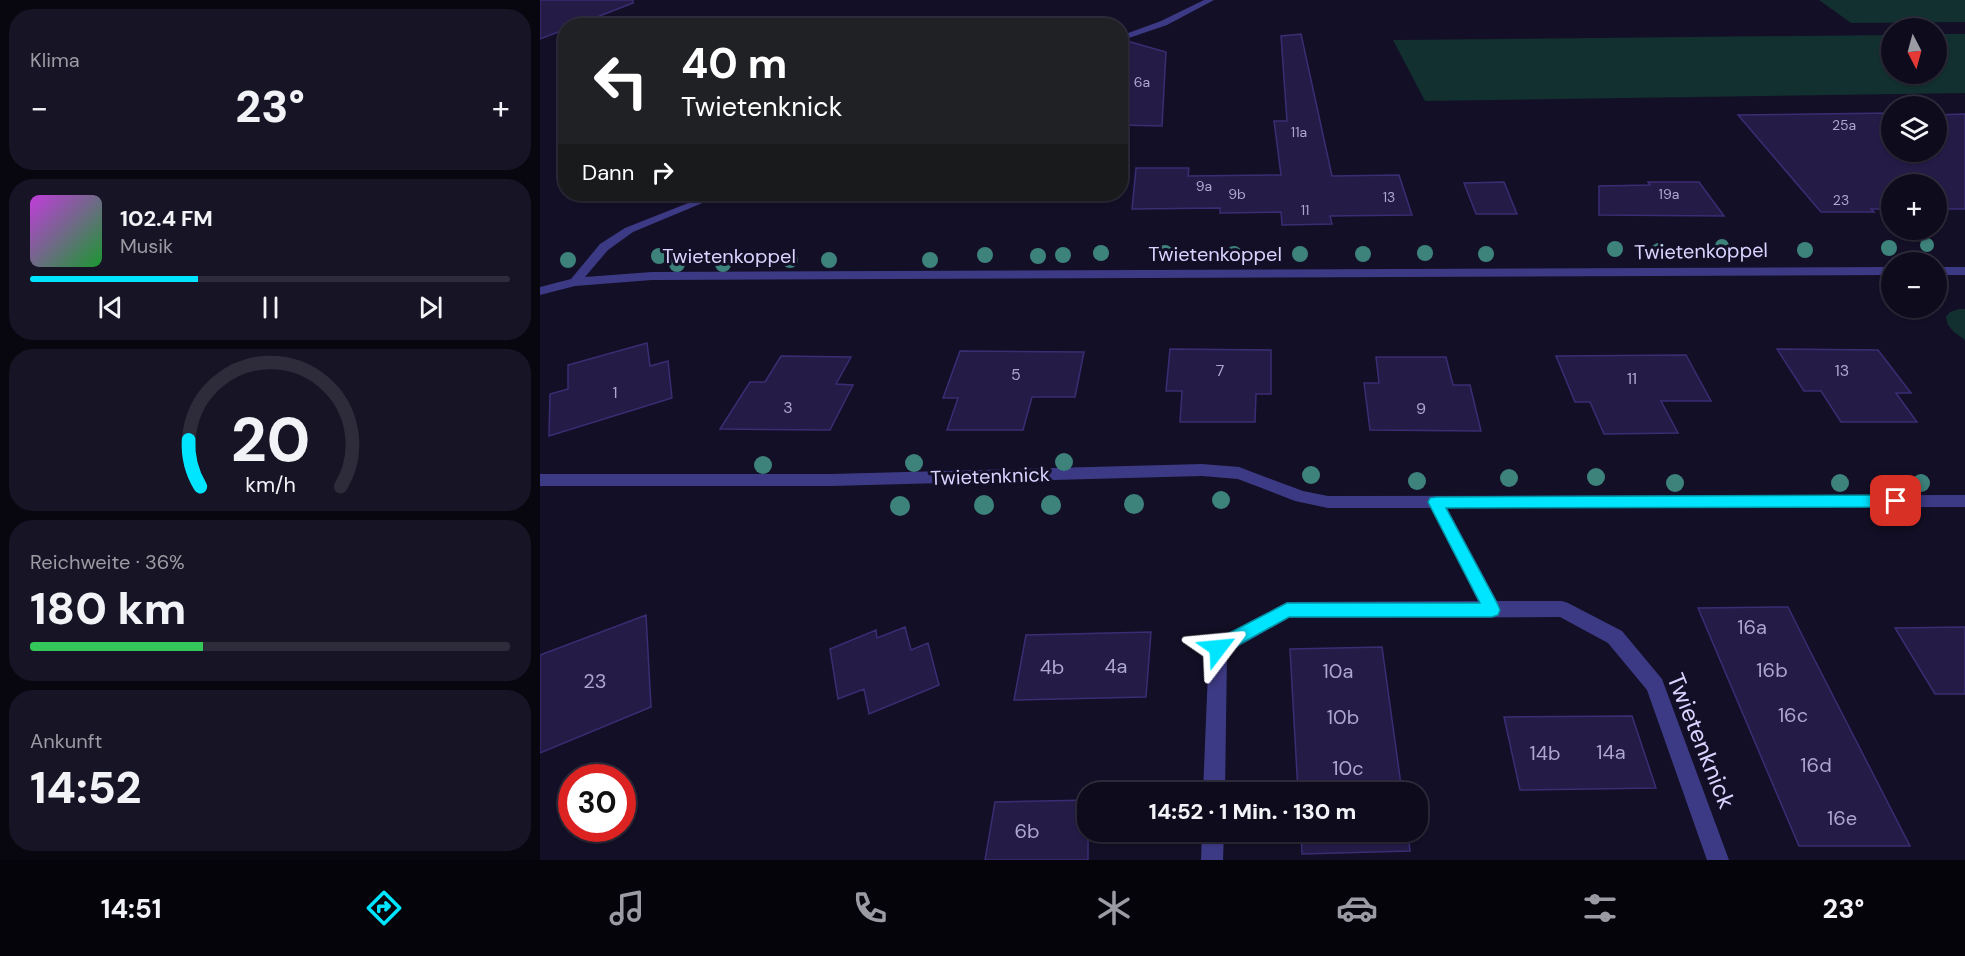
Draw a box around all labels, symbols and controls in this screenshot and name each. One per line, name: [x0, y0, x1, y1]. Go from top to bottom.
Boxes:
north arrow: [1881, 18, 1947, 84]
map controls: [1881, 18, 1947, 318]
text: 40 m: [681, 36, 787, 91]
icon: left: [582, 42, 660, 120]
text: Klima: [30, 47, 80, 73]
house number: 6a: [1134, 73, 1150, 91]
text: 23°: [235, 77, 305, 136]
text: −: [30, 86, 48, 129]
text: +: [492, 86, 510, 129]
text: Twietenknick: [681, 89, 842, 124]
button: layers: [1881, 96, 1947, 162]
house number: 25a: [1832, 116, 1856, 134]
house number: 11a: [1291, 123, 1307, 141]
icon: right: [646, 156, 679, 189]
text: Dann: [582, 158, 634, 187]
button: +: [1881, 174, 1947, 240]
house number: 9a: [1196, 177, 1212, 195]
house number: 9b: [1228, 185, 1246, 203]
house number: 19a: [1659, 185, 1679, 203]
house number: 13: [1383, 188, 1395, 206]
house number: 23: [1833, 191, 1849, 209]
house number: 11: [1301, 201, 1309, 219]
text: 102.4 FM: [120, 204, 213, 233]
text: Musik: [120, 233, 173, 259]
street label: Twietenkoppel: [1634, 237, 1768, 265]
street label: Twietenkoppel: [1148, 241, 1282, 267]
street label: Twietenkoppel: [662, 243, 796, 269]
button: −: [1881, 252, 1947, 318]
icon: previous: [94, 291, 127, 324]
icon: pause: [254, 291, 287, 324]
icon: next: [414, 291, 447, 324]
house number: 7: [1216, 360, 1224, 381]
house number: 13: [1835, 360, 1849, 381]
house number: 5: [1011, 364, 1021, 385]
house number: 11: [1627, 368, 1637, 389]
house number: 1: [613, 382, 618, 403]
house number: 3: [783, 397, 793, 418]
house number: 9: [1416, 398, 1426, 419]
text: 20: [230, 399, 310, 480]
street label: Twietenknick: [930, 461, 1050, 491]
text: km/h: [245, 471, 295, 499]
pin: [1870, 475, 1921, 526]
icon: arrive: [1879, 484, 1912, 517]
text: Reichweite · 36%: [30, 549, 185, 575]
text: 180 km: [30, 579, 186, 638]
house number: 16a: [1737, 614, 1767, 640]
position arrow: [1186, 616, 1250, 680]
house number: 4a: [1104, 653, 1128, 679]
house number: 4b: [1040, 654, 1064, 680]
house number: 16b: [1756, 657, 1788, 683]
house number: 10a: [1323, 658, 1353, 684]
house number: 23: [583, 668, 607, 694]
street label: Twietenknick: [1660, 669, 1743, 813]
house number: 16c: [1778, 702, 1808, 728]
house number: 10b: [1327, 704, 1359, 730]
text: Ankunft: [30, 728, 102, 754]
house number: 14a: [1596, 739, 1626, 765]
house number: 14b: [1530, 740, 1560, 766]
house number: 16d: [1800, 752, 1832, 778]
house number: 10c: [1332, 755, 1364, 781]
text: 14:52: [30, 758, 142, 817]
speed limit sign: 30: [558, 764, 636, 842]
text: 14:52 · 1 Min. · 130 m: [1149, 797, 1356, 826]
house number: 16e: [1827, 805, 1857, 831]
house number: 6b: [1014, 818, 1040, 844]
icon: directions: [363, 887, 405, 929]
icon: music: [606, 887, 648, 929]
icon: phone: [849, 887, 891, 929]
icon: climate: [1093, 887, 1135, 929]
icon: car: [1336, 887, 1378, 929]
icon: filters: [1579, 887, 1621, 929]
text: 14:51: [101, 891, 162, 926]
text: 23°: [1823, 891, 1864, 926]

